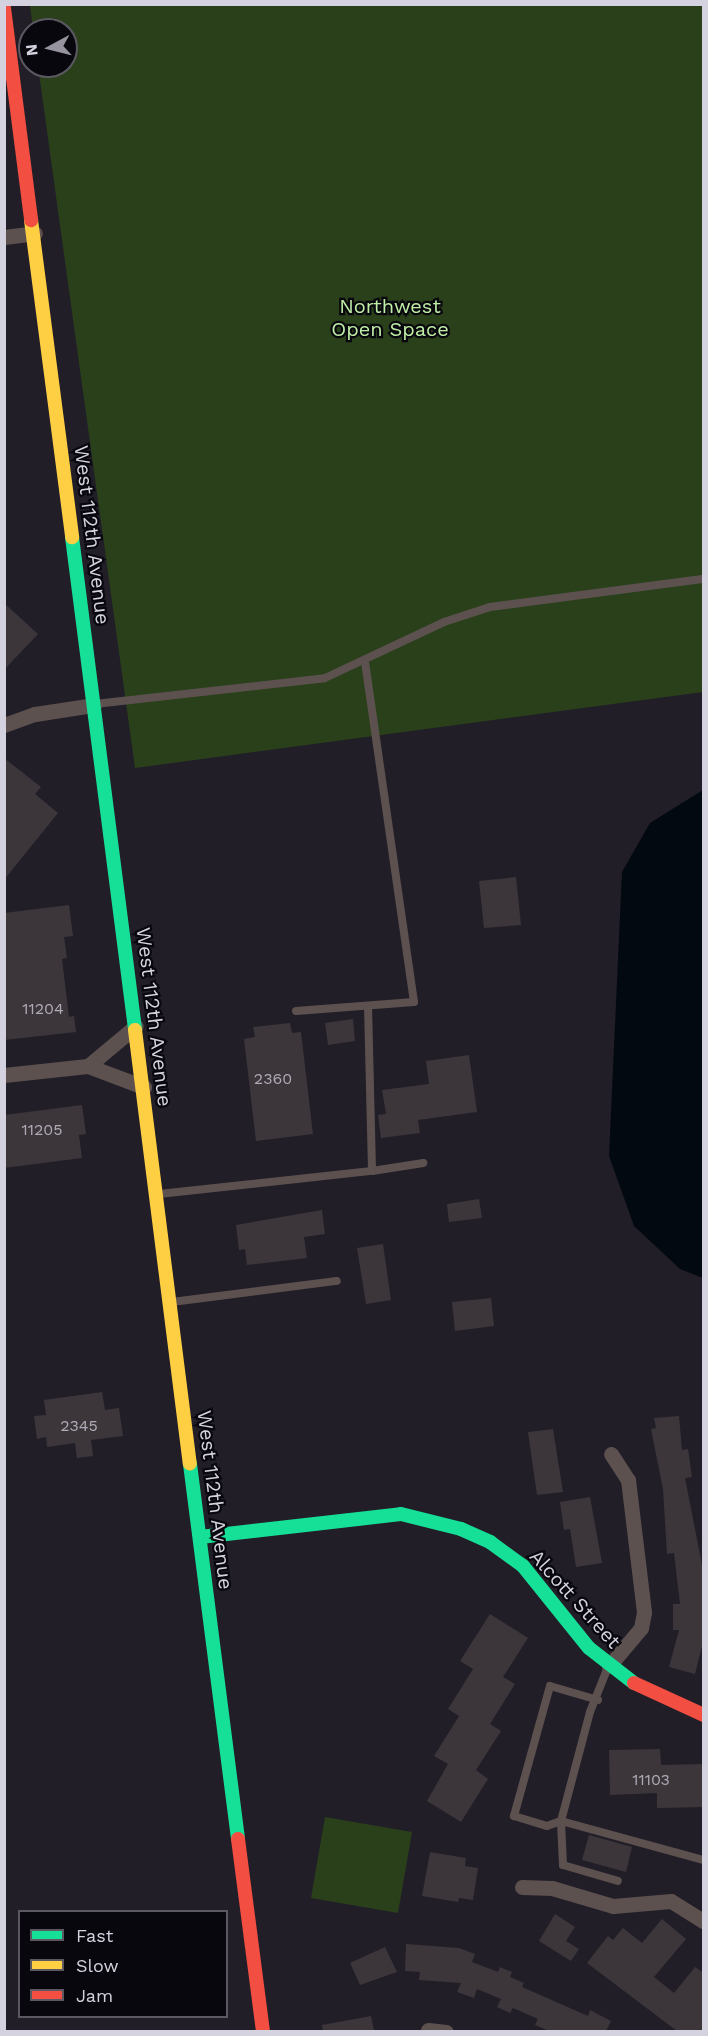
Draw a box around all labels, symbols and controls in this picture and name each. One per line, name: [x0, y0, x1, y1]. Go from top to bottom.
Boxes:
north arrow: [18, 18, 78, 78]
text: N: [21, 43, 42, 57]
park label: Northwest Open Space: [331, 295, 449, 342]
street label: West 112th Avenue: [69, 444, 115, 626]
street label: West 112th Avenue: [131, 926, 177, 1108]
house number: 11204: [22, 999, 64, 1019]
house number: 2360: [254, 1069, 292, 1089]
house number: 11205: [21, 1120, 63, 1140]
street label: West 112th Avenue: [192, 1409, 238, 1591]
house number: 2345: [60, 1416, 98, 1436]
street label: Alcott Street: [524, 1545, 626, 1653]
house number: 11103: [632, 1770, 670, 1790]
legend: [18, 1910, 228, 2018]
text: Fast: [76, 1925, 113, 1946]
text: Slow: [76, 1955, 119, 1976]
text: Jam: [76, 1985, 113, 2006]

